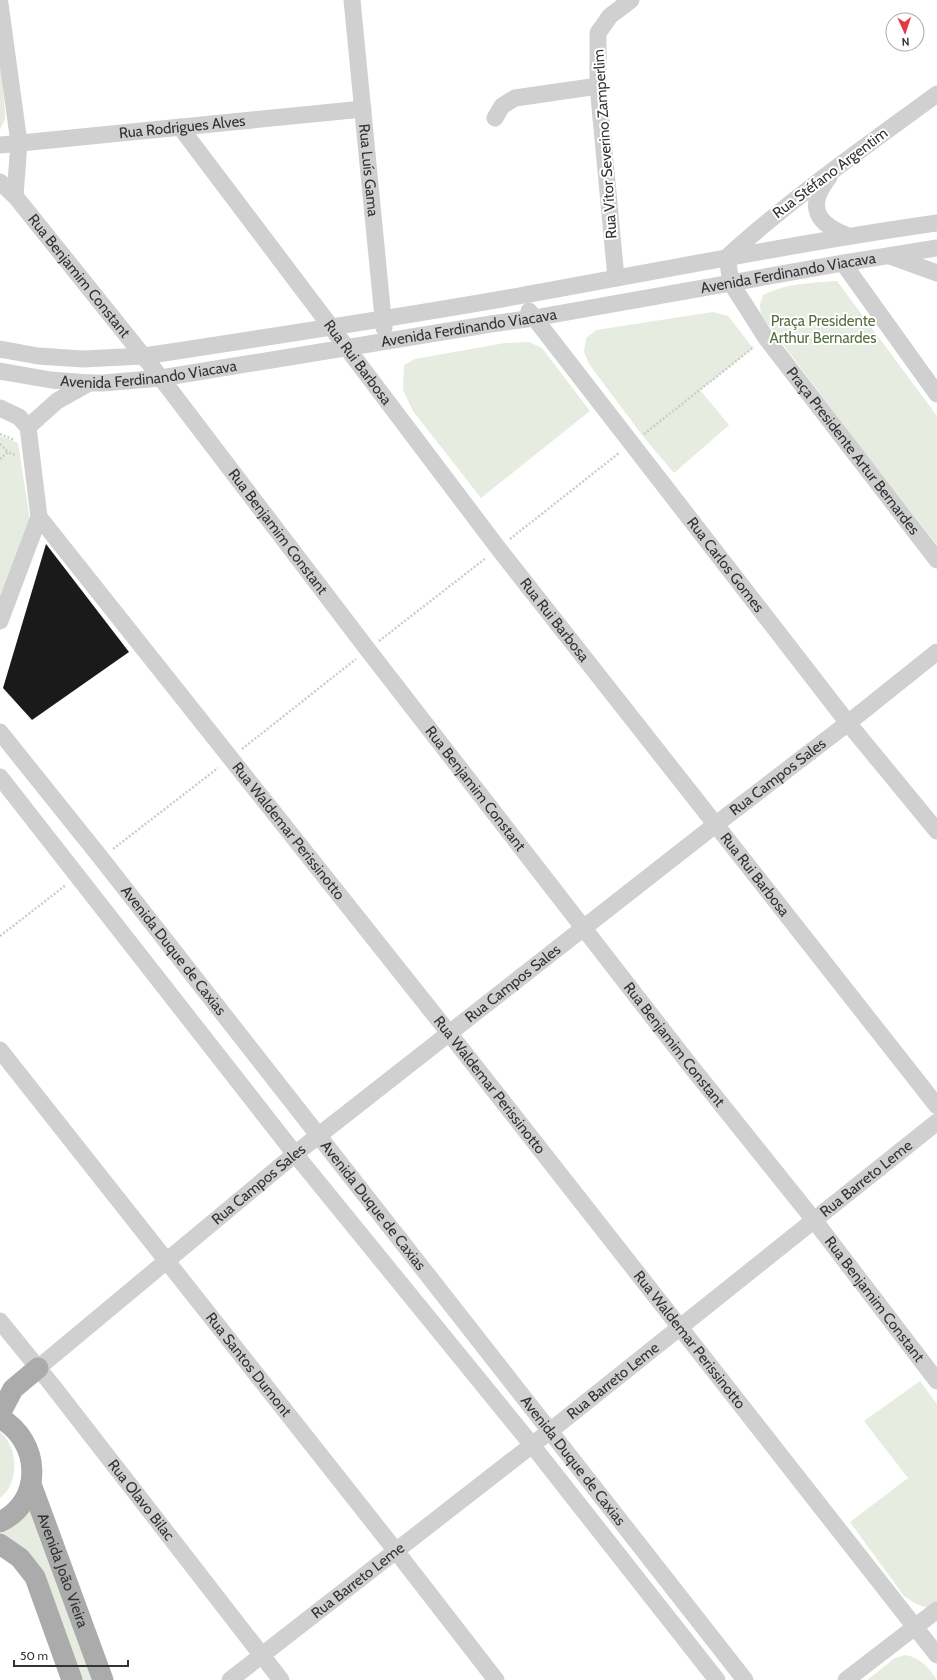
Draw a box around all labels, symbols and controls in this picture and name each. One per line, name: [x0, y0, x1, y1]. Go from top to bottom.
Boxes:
north arrow: [885, 12, 925, 52]
text: N: [901, 35, 910, 49]
street label: Rua Vítor Severino Zamperlim: [589, 49, 621, 239]
street label: Rua Rodrigues Alves: [118, 112, 246, 142]
street label: Rua Luís Gama: [355, 123, 382, 218]
street label: Rua Stéfano Argentim: [769, 124, 891, 222]
street label: Rua Benjamim Constant: [24, 211, 134, 341]
street label: Avenida Ferdinando Viacava: [699, 249, 878, 297]
street label: Avenida Ferdinando Viacava: [380, 305, 559, 351]
park label: Praça Presidente Arthur Bernardes: [770, 312, 876, 347]
street label: Rua Rui Barbosa: [320, 316, 396, 409]
street label: Avenida Ferdinando Viacava: [60, 357, 239, 392]
street label: Praça Presidente Artur Bernardes: [783, 363, 923, 538]
street label: Rua Benjamim Constant: [224, 465, 332, 598]
street label: Rua Carlos Gomes: [683, 514, 768, 616]
street label: Rua Rui Barbosa: [516, 574, 593, 666]
street label: Rua Benjamim Constant: [421, 723, 529, 855]
street label: Rua Campos Sales: [726, 734, 829, 819]
street label: Rua Waldemar Perissinotto: [228, 759, 349, 903]
street label: Rua Rui Barbosa: [716, 829, 794, 921]
street label: Avenida Duque de Caxias: [117, 882, 230, 1019]
street label: Rua Campos Sales: [461, 940, 564, 1026]
street label: Rua Benjamim Constant: [620, 979, 729, 1110]
street label: Rua Waldemar Perissinotto: [430, 1012, 549, 1158]
street label: Rua Barreto Leme: [816, 1136, 916, 1221]
street label: Avenida Duque de Caxias: [317, 1137, 430, 1274]
street label: Rua Campos Sales: [208, 1140, 309, 1229]
street label: Rua Benjamim Constant: [821, 1233, 928, 1365]
street label: Rua Waldemar Perissinotto: [630, 1267, 749, 1412]
street label: Rua Santos Dumont: [202, 1309, 295, 1420]
street label: Rua Barreto Leme: [563, 1338, 663, 1423]
street label: Avenida Duque de Caxias: [517, 1392, 629, 1529]
street label: Rua Olavo Bilac: [104, 1456, 178, 1544]
street label: Avenida João Vieira: [33, 1511, 92, 1631]
street label: Rua Barreto Leme: [308, 1539, 408, 1622]
scale bar: [14, 1642, 128, 1668]
text: 50 m: [20, 1648, 48, 1663]

